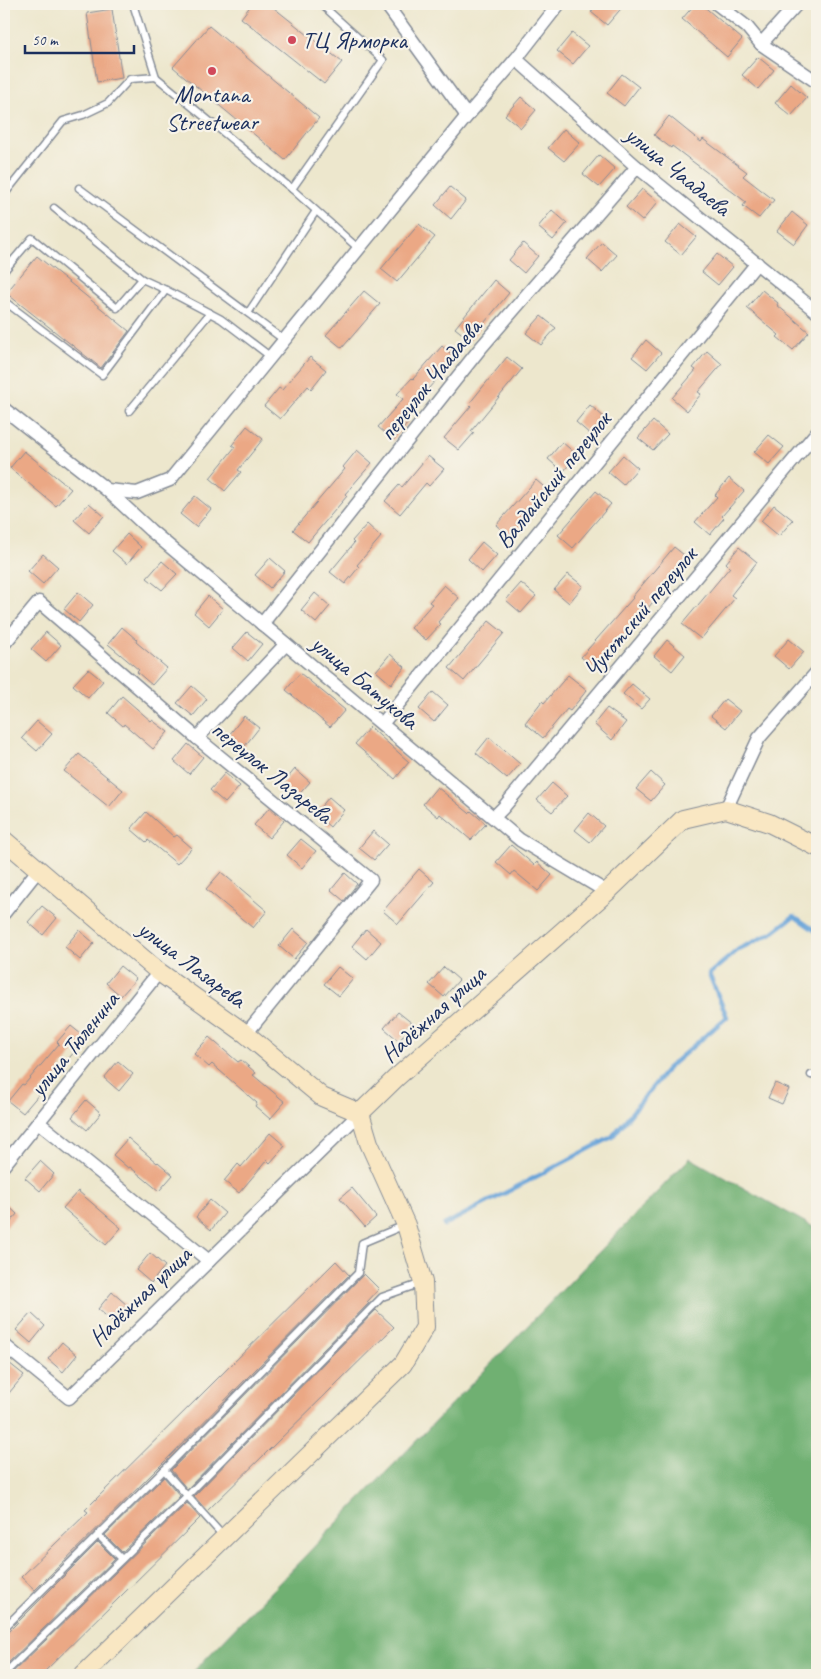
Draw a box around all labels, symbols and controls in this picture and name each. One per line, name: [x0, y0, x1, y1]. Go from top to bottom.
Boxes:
scale bar: [25, 22, 134, 54]
place label: ТЦ Ярморка: [302, 25, 408, 55]
text: 50 m: [32, 31, 59, 50]
marker: ТЦ Ярморка: [286, 34, 298, 46]
marker: Montana Streetwear: [206, 65, 218, 77]
place label: Montana Streetwear: [166, 79, 260, 137]
street label: улица Чаадаева: [618, 118, 738, 223]
street label: переулок Чаадаева: [372, 312, 489, 447]
street label: Валдайский переулок: [489, 404, 619, 555]
street label: Чукотский переулок: [577, 539, 705, 683]
street label: улица Батукова: [304, 627, 426, 737]
street label: переулок Лазарева: [205, 714, 340, 831]
street label: улица Лазарева: [130, 912, 253, 1015]
street label: Надёжная улица: [374, 958, 493, 1069]
street label: улица Тюленина: [21, 984, 126, 1104]
street label: Надёжная улица: [82, 1239, 198, 1352]

